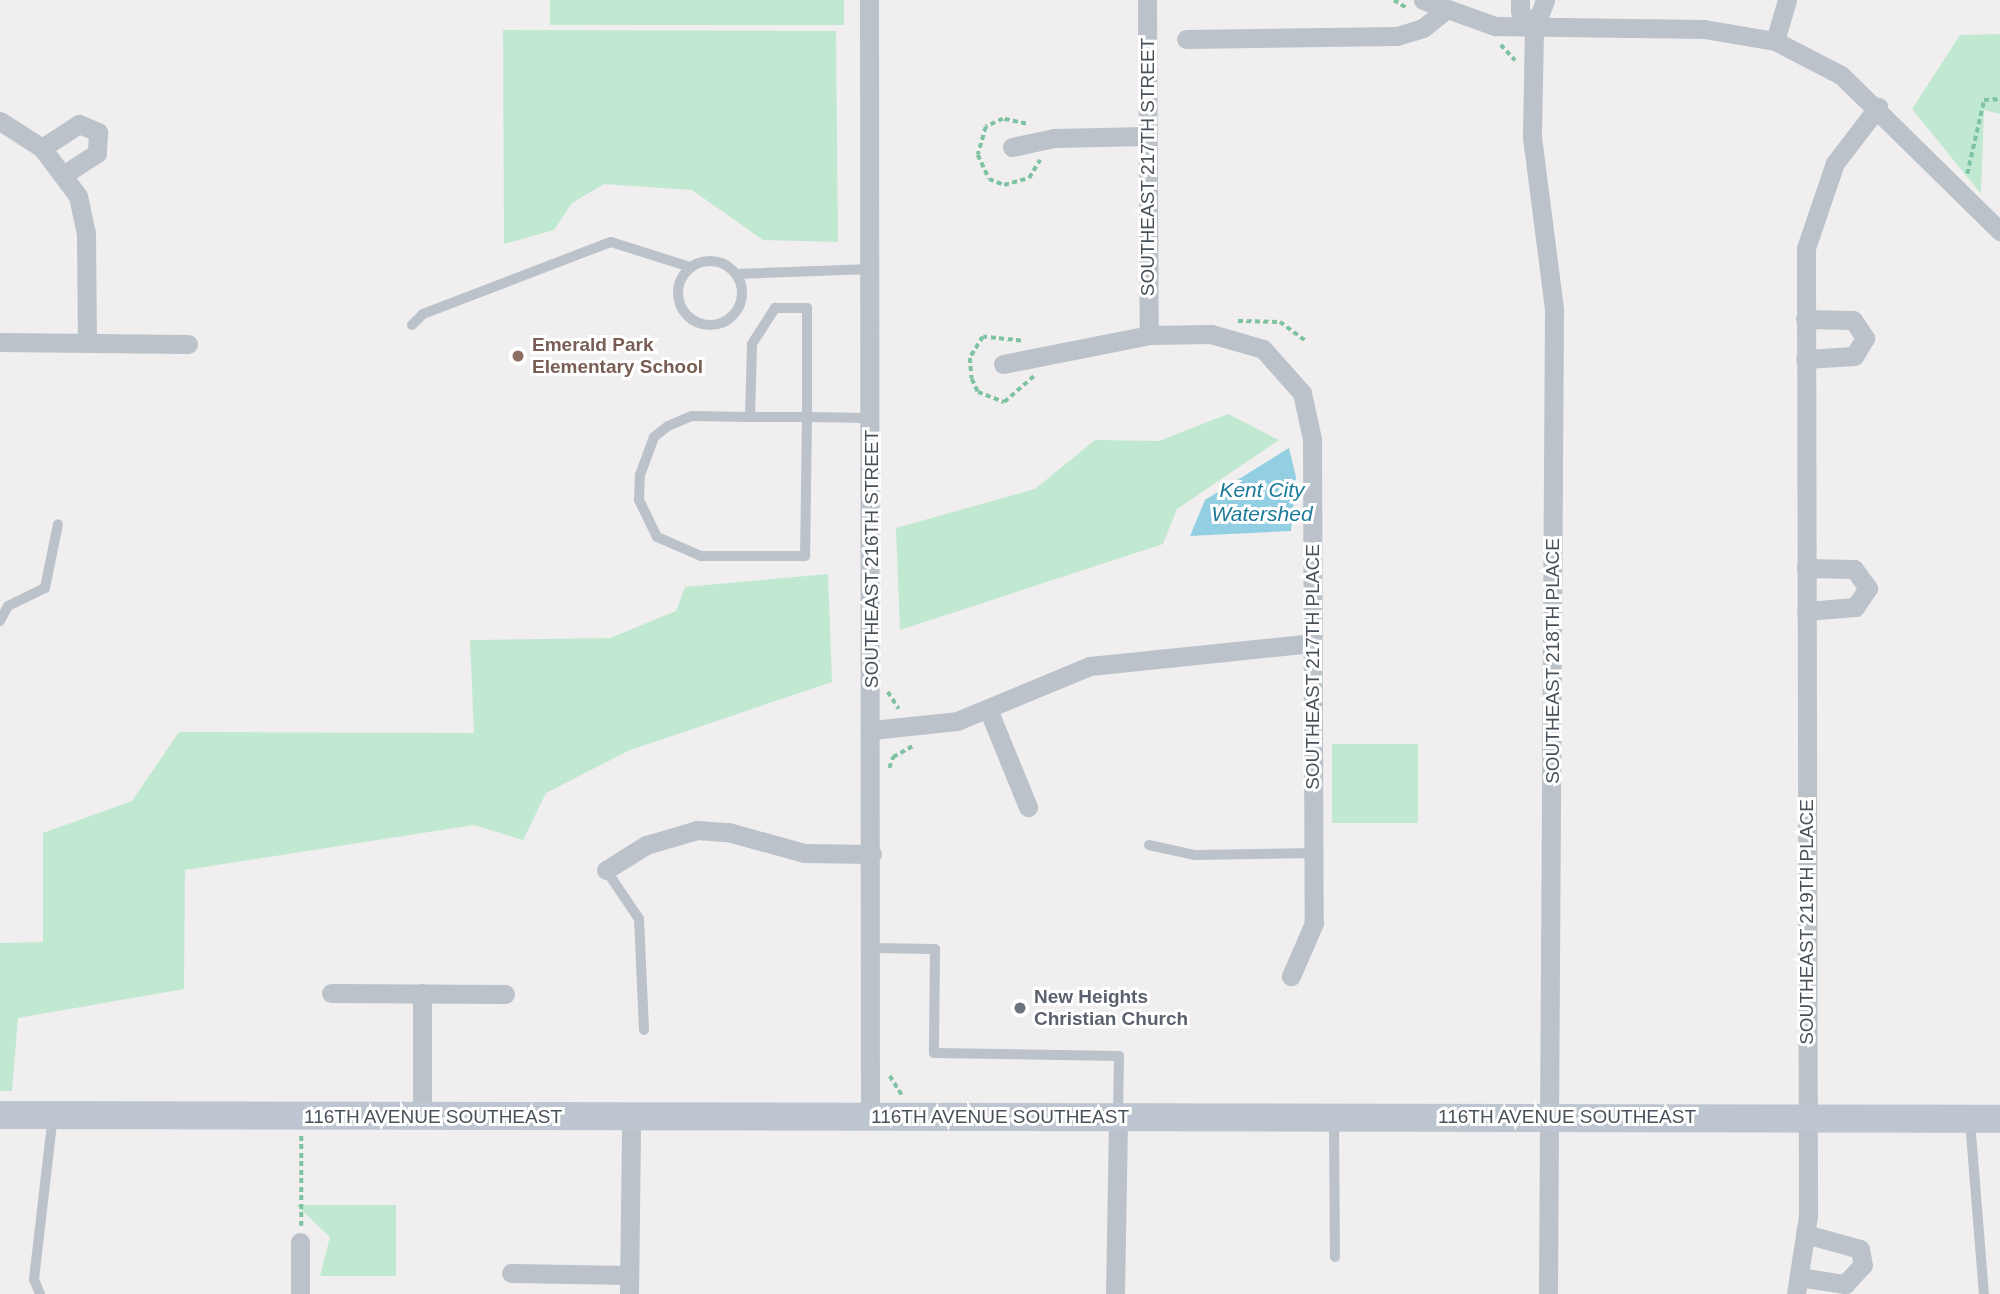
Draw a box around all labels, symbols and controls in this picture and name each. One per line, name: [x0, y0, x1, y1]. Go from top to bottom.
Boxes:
street label: SOUTHEAST 217TH STREET: [1137, 38, 1159, 296]
place label: Emerald Park Elementary School: [532, 334, 703, 378]
marker: Emerald Park Elementary School: [510, 348, 526, 364]
street label: SOUTHEAST 216TH STREET: [861, 430, 883, 688]
water label: Kent City Watershed: [1211, 477, 1313, 527]
street label: SOUTHEAST 218TH PLACE: [1542, 538, 1564, 784]
street label: SOUTHEAST 217TH PLACE: [1302, 544, 1324, 790]
street label: SOUTHEAST 219TH PLACE: [1796, 799, 1818, 1045]
place label: New Heights Christian Church: [1034, 986, 1188, 1030]
marker: New Heights Christian Church: [1012, 1000, 1028, 1016]
street label: 116TH AVENUE SOUTHEAST: [303, 1106, 563, 1128]
street label: 116TH AVENUE SOUTHEAST: [870, 1106, 1130, 1128]
street label: 116TH AVENUE SOUTHEAST: [1437, 1106, 1697, 1128]

